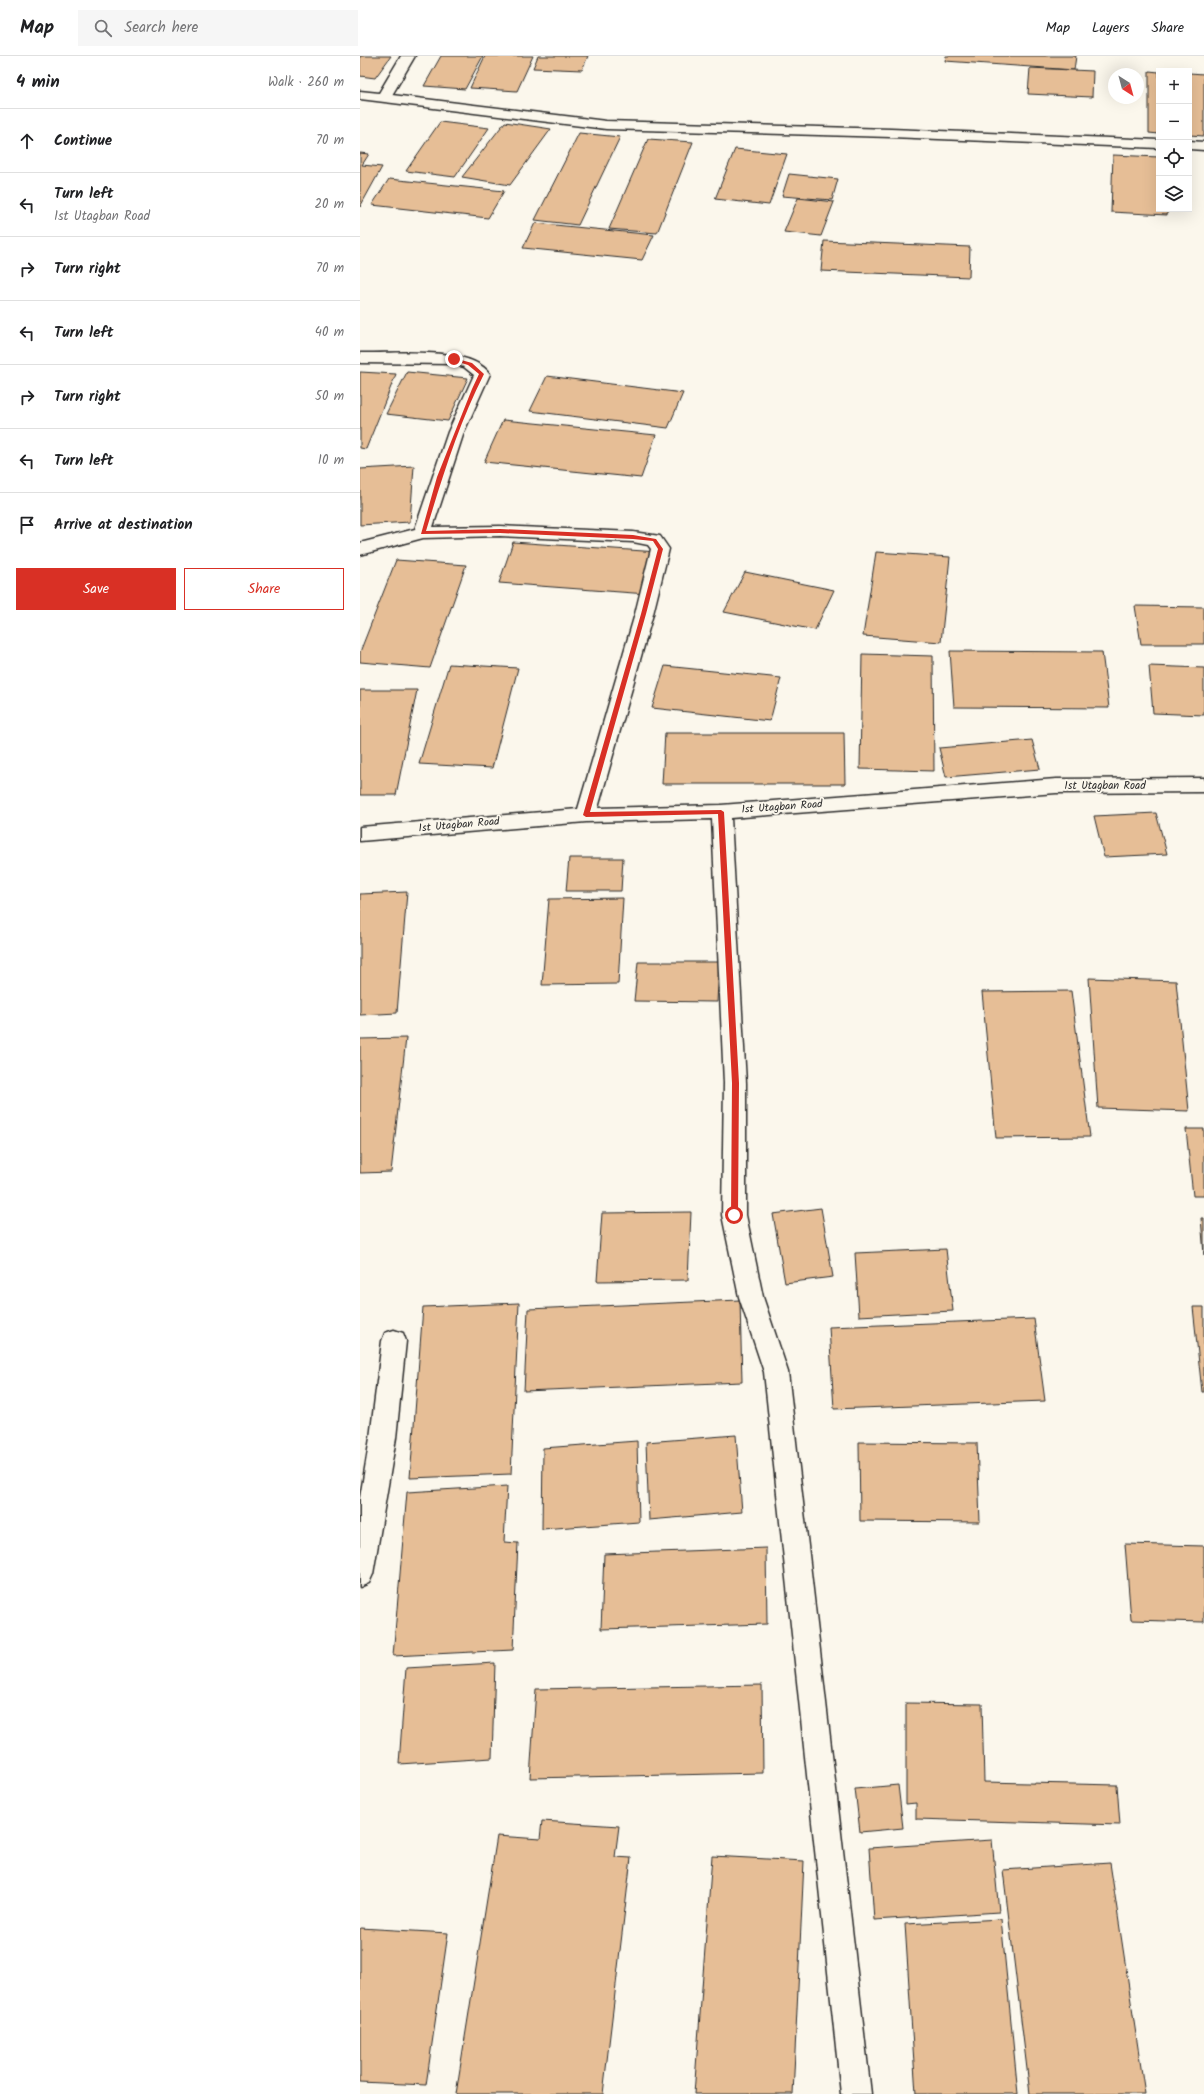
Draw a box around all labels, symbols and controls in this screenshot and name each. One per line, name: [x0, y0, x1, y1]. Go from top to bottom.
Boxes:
search box: [78, 10, 358, 46]
text: Map: [20, 13, 54, 43]
text: Search here: [124, 16, 198, 40]
icon: search: [92, 17, 114, 39]
text: Map: [1046, 17, 1070, 39]
text: Layers: [1092, 17, 1130, 39]
text: Share: [1152, 17, 1184, 39]
north arrow: [1108, 68, 1144, 104]
map controls: [1156, 68, 1192, 212]
button: +: [1156, 68, 1192, 104]
text: 4 min: [16, 69, 60, 96]
text: Walk · 260 m: [268, 72, 344, 93]
button: −: [1156, 104, 1192, 140]
text: Continue: [54, 129, 112, 153]
icon: ahead: [16, 130, 38, 152]
text: 70 m: [316, 130, 344, 151]
button: locate: [1156, 140, 1192, 176]
button: layers: [1156, 176, 1192, 212]
text: Turn left: [54, 182, 114, 206]
icon: left: [16, 194, 38, 216]
text: 20 m: [314, 194, 344, 215]
text: 1st Utagban Road: [54, 206, 150, 227]
text: Turn right: [54, 257, 121, 281]
icon: right: [16, 258, 38, 280]
text: 70 m: [316, 258, 344, 279]
text: Turn left: [54, 321, 114, 345]
icon: left: [16, 322, 38, 344]
text: 40 m: [315, 322, 344, 343]
route end: [445, 350, 463, 368]
text: Turn right: [54, 385, 121, 409]
icon: right: [16, 386, 38, 408]
text: 50 m: [315, 386, 344, 407]
text: Turn left: [54, 449, 114, 473]
icon: left: [16, 450, 38, 472]
text: 10 m: [318, 450, 344, 471]
text: Arrive at destination: [54, 513, 193, 537]
icon: arrive: [16, 514, 38, 536]
button: Save: [16, 568, 176, 610]
button: Share: [184, 568, 344, 610]
street label: 1st Utagban Road: [1064, 777, 1146, 795]
street label: 1st Utagban Road: [741, 795, 824, 819]
street label: 1st Utagban Road: [418, 812, 501, 838]
route start: [725, 1206, 743, 1224]

